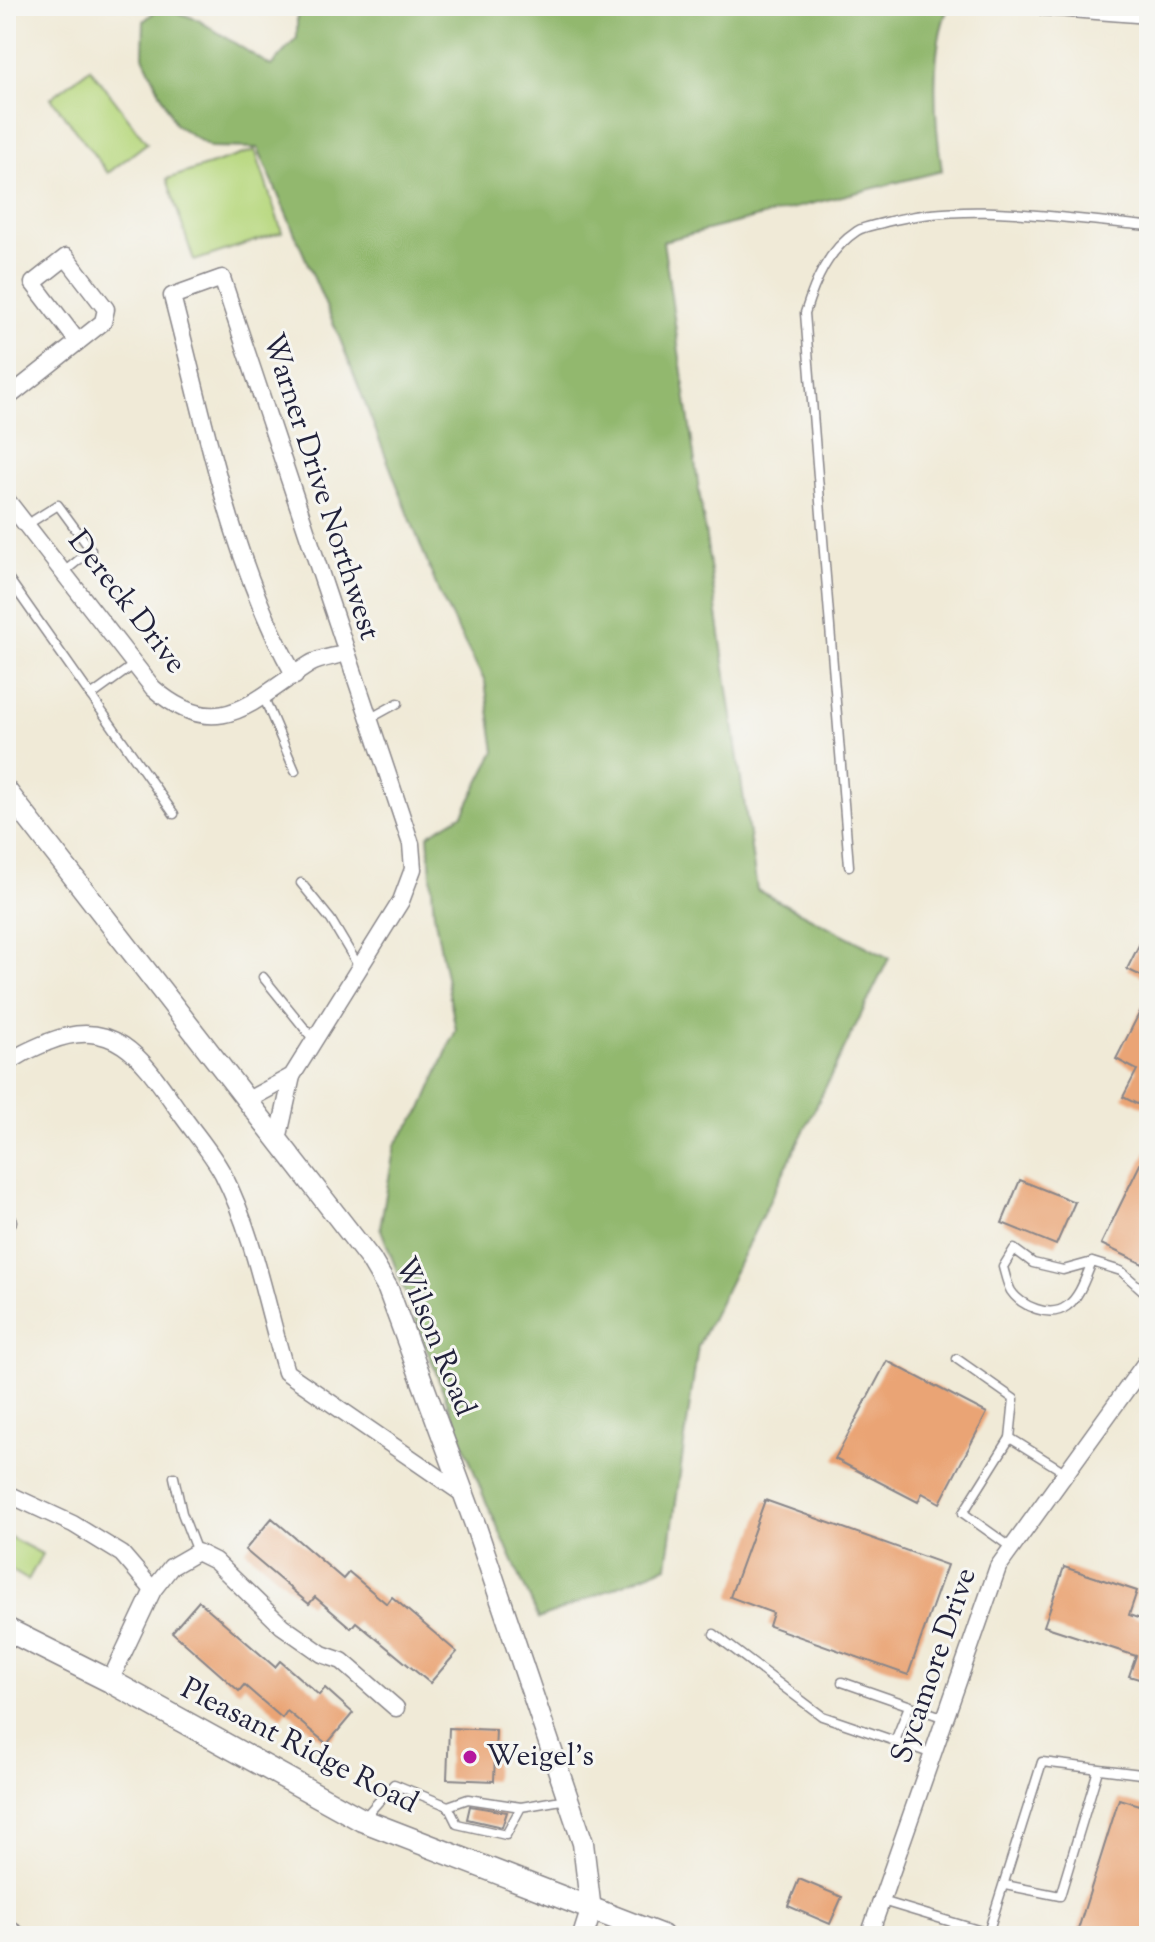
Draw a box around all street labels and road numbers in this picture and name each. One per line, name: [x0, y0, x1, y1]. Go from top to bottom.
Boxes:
street label: Warner Drive Northwest: [250, 328, 390, 646]
street label: Dereck Drive: [56, 522, 196, 684]
street label: Wilson Road: [383, 1251, 485, 1423]
street label: Sycamore Drive: [881, 1562, 989, 1770]
street label: Pleasant Ridge Road: [173, 1669, 425, 1826]

